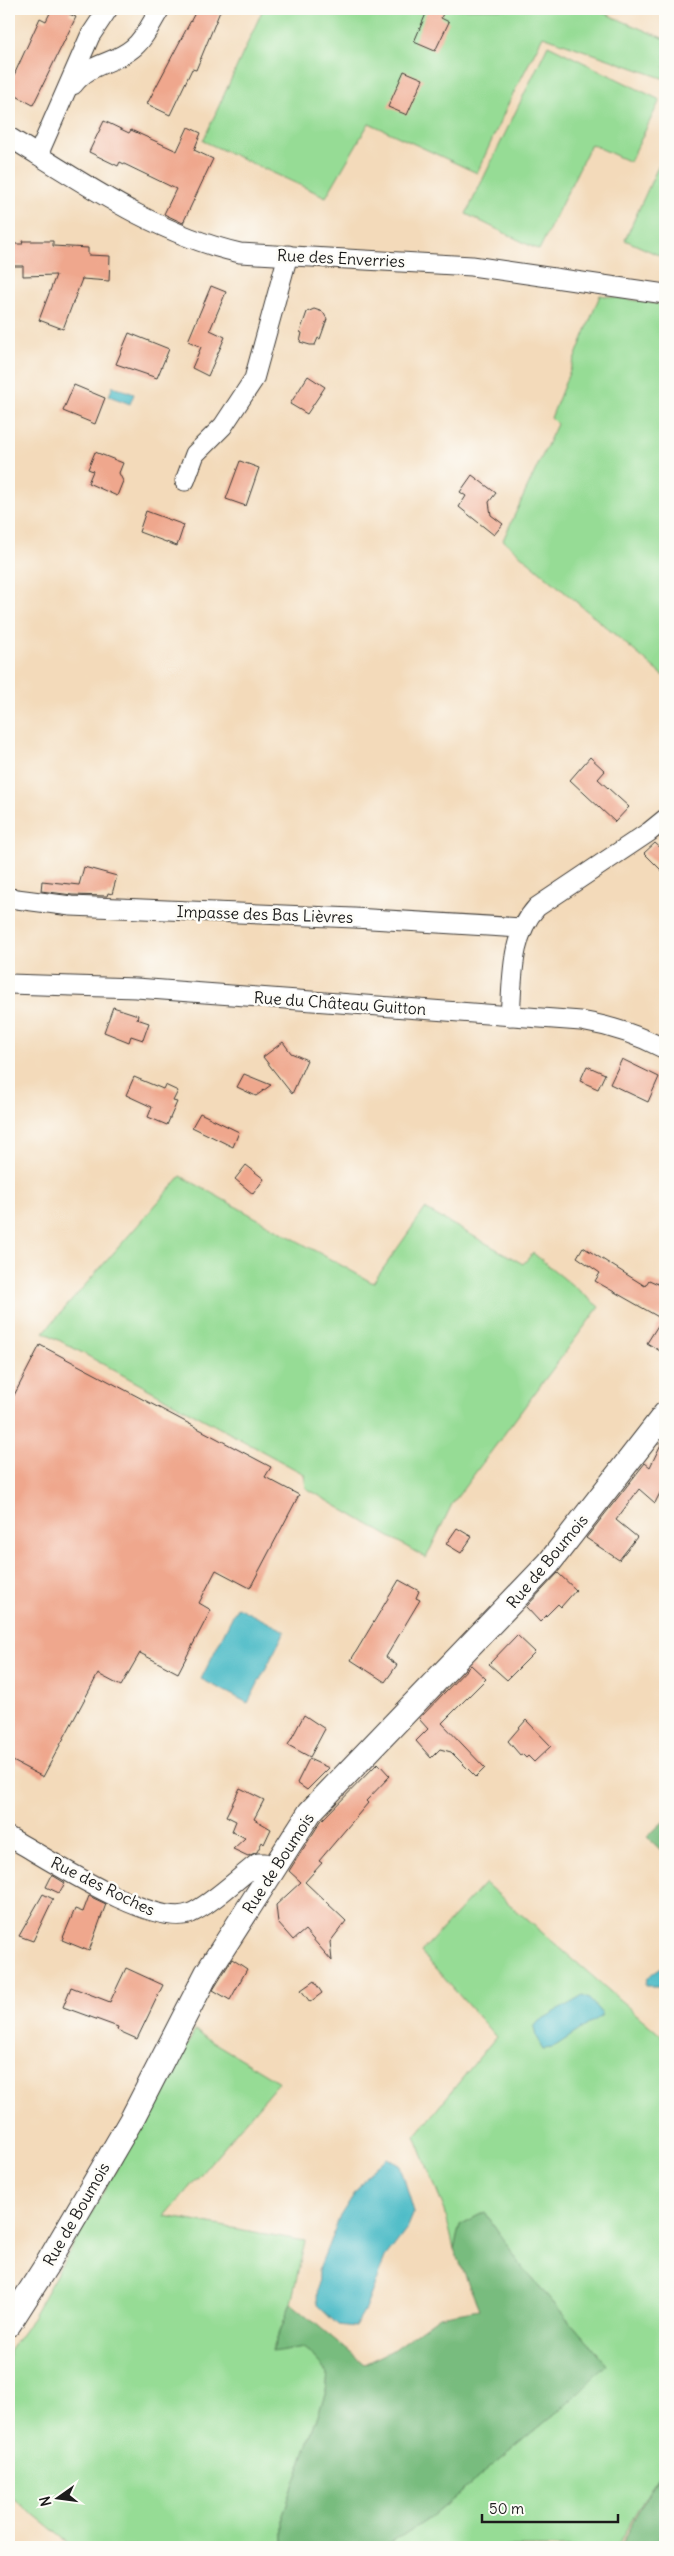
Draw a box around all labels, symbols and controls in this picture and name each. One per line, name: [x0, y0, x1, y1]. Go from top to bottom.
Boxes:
street label: Rue des Enverries: [276, 245, 406, 271]
street label: Impasse des Bas Lièvres: [176, 901, 354, 927]
street label: Rue du Château Guitton: [253, 987, 427, 1019]
street label: Rue de Boumois: [502, 1510, 592, 1612]
street label: Rue de Boumois: [238, 1809, 318, 1917]
street label: Rue des Roches: [48, 1852, 158, 1920]
street label: Rue de Boumois: [38, 2159, 114, 2269]
north arrow: [32, 2474, 82, 2524]
scale bar: [482, 2491, 618, 2523]
text: N: [35, 2494, 55, 2508]
text: 50 m: [489, 2499, 524, 2518]

